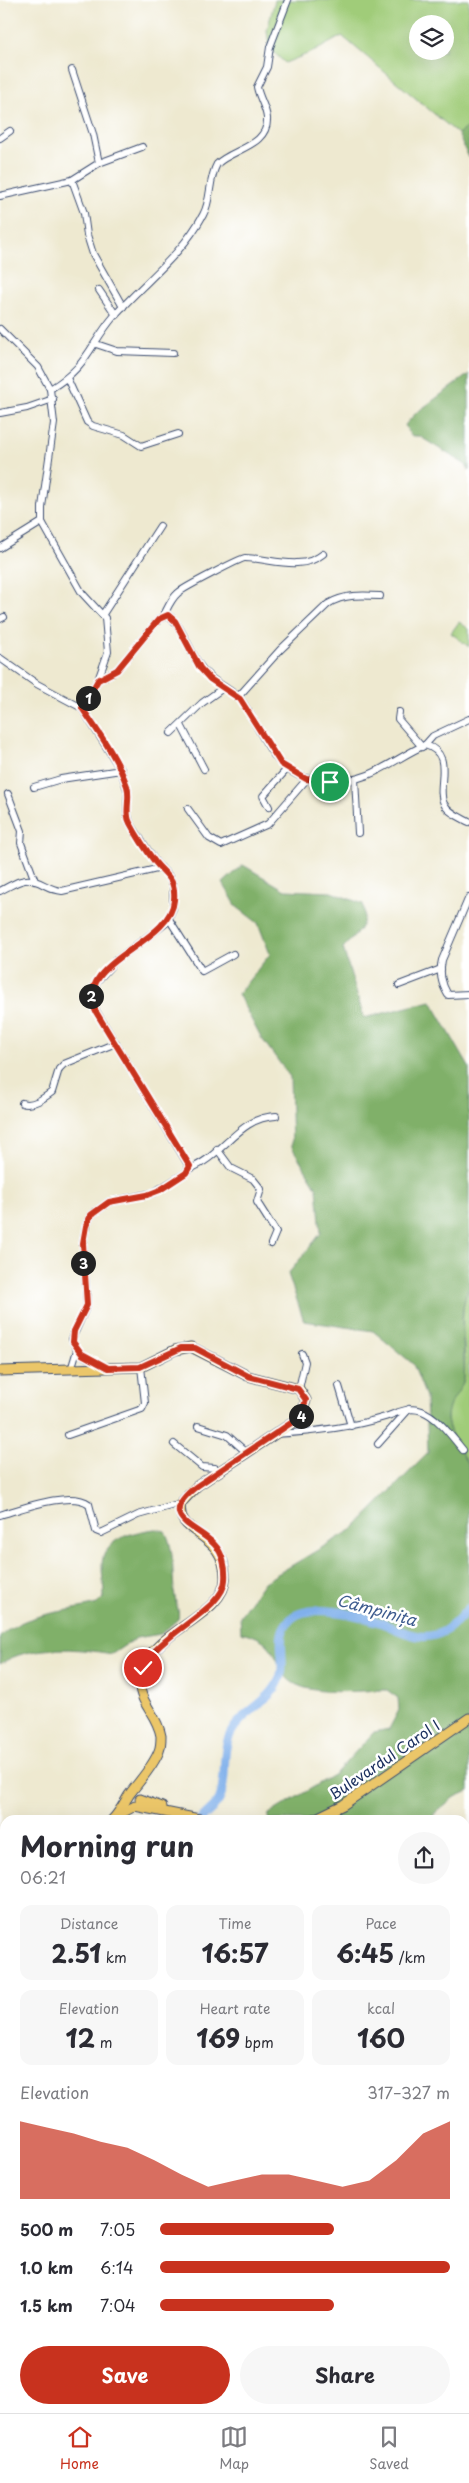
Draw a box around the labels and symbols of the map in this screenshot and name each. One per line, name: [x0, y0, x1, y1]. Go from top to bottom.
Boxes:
pin: 1: [76, 686, 100, 710]
pin: [309, 761, 351, 803]
pin: 2: [78, 984, 104, 1008]
pin: 3: [70, 1250, 96, 1276]
pin: 4: [288, 1404, 314, 1428]
water label: Câmpinița: [335, 1587, 420, 1631]
pin: [122, 1647, 164, 1689]
street label: Bulevardul Carol I: [324, 1713, 444, 1805]

